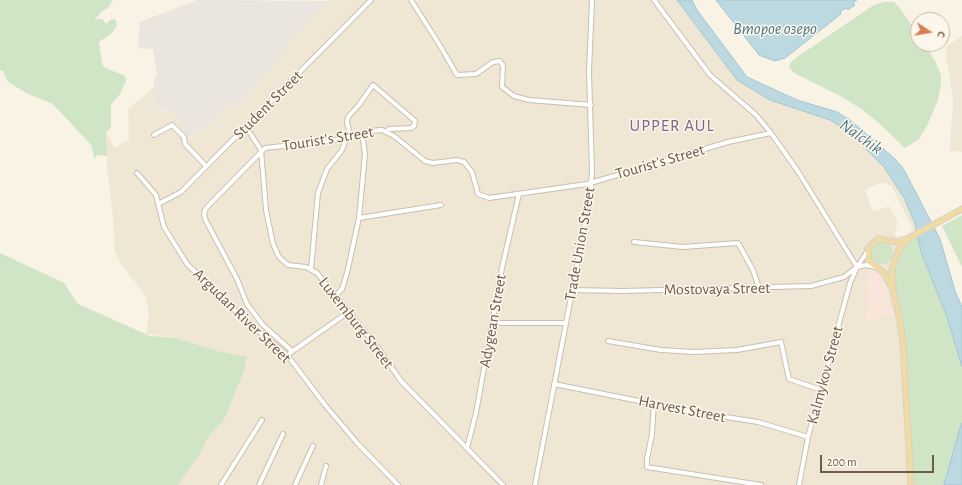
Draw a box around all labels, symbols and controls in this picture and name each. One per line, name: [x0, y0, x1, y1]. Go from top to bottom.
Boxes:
north arrow: [910, 12, 950, 52]
water label: Второе озеро: [733, 19, 817, 39]
text: С: [935, 30, 947, 39]
street label: Student Street: [229, 66, 307, 144]
water label: Nalchik: [836, 115, 886, 159]
district label: UPPER AUL: [629, 116, 715, 136]
street label: Tourist's Street: [281, 122, 375, 156]
street label: Tourist's Street: [613, 140, 707, 184]
street label: Trade Union Street: [561, 185, 599, 303]
street label: Argudan River Street: [189, 264, 295, 368]
street label: Luxemburg Street: [314, 273, 398, 373]
street label: Adygean Street: [475, 273, 511, 369]
street label: Mostovaya Street: [664, 278, 770, 300]
street label: Kalmykov Street: [803, 324, 847, 426]
street label: Harvest Street: [637, 391, 727, 427]
scale bar: [822, 447, 936, 473]
text: 200 m: [827, 456, 857, 468]

